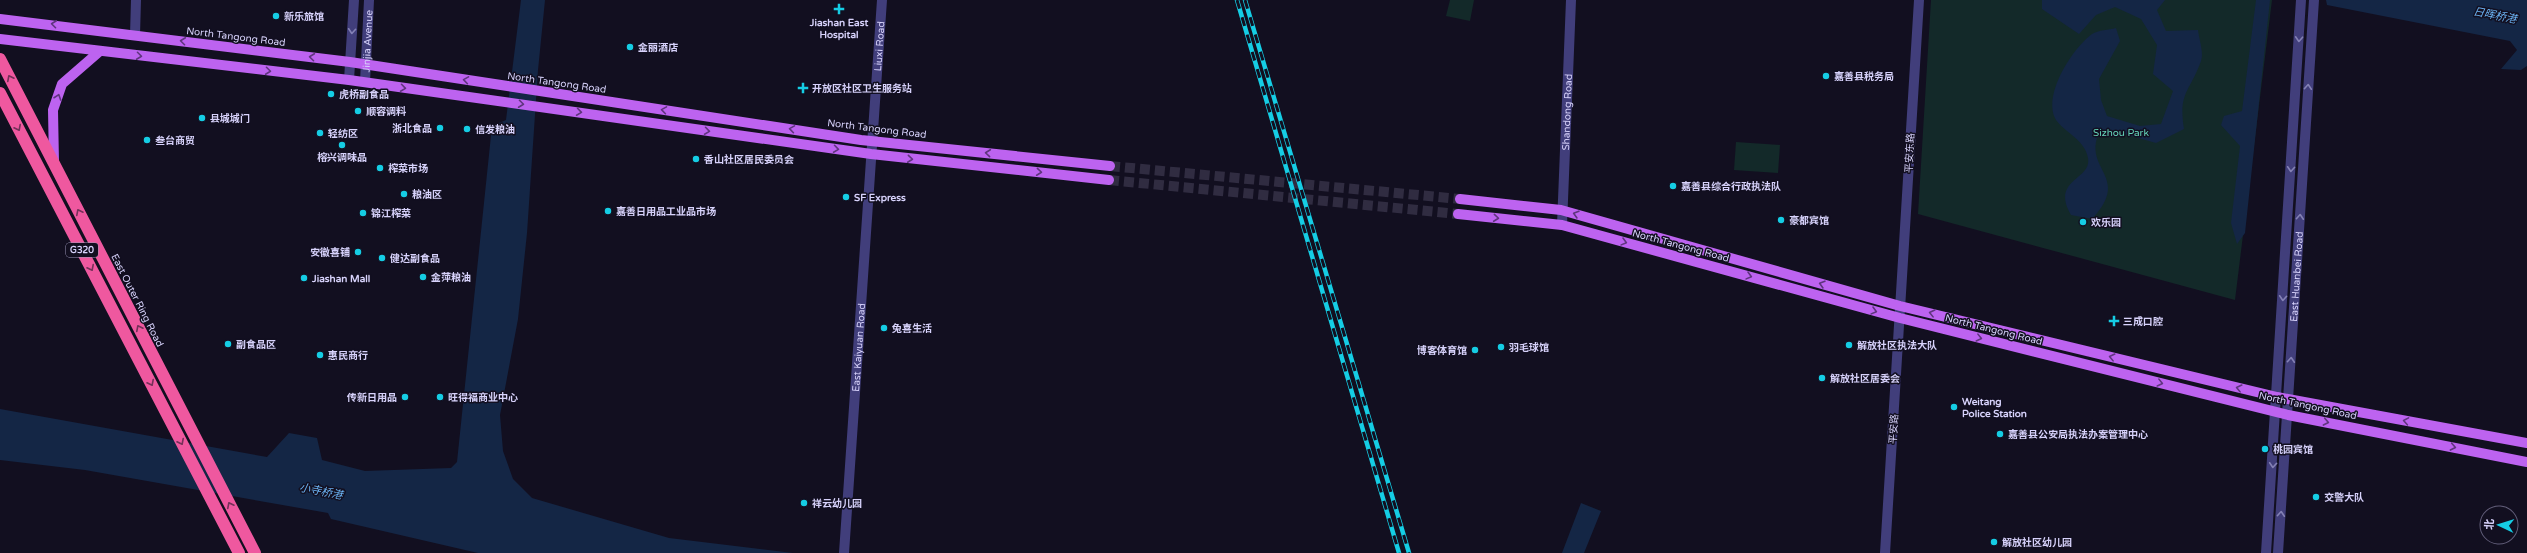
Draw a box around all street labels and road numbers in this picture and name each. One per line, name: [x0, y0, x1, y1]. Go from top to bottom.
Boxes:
street label: Jinjia Avenue: [360, 9, 376, 73]
street label: Liuxi Road: [872, 21, 888, 72]
street label: North Tangong Road: [186, 25, 286, 49]
street label: North Tangong Road: [507, 70, 607, 96]
street label: Shandong Road: [1560, 74, 1575, 151]
street label: North Tangong Road: [827, 117, 927, 141]
street label: 平安东路: [1903, 133, 1917, 173]
street label: North Tangong Road: [1631, 227, 1731, 265]
street label: East Huanbei Road: [2288, 231, 2306, 322]
road number: G320: [66, 243, 98, 257]
street label: East Outer Ring Road: [108, 252, 166, 349]
street label: East Kaiyuan Road: [850, 303, 868, 392]
street label: North Tangong Road: [1944, 312, 2044, 348]
street label: North Tangong Road: [2258, 390, 2358, 422]
street label: 平安路: [1887, 414, 1901, 444]

